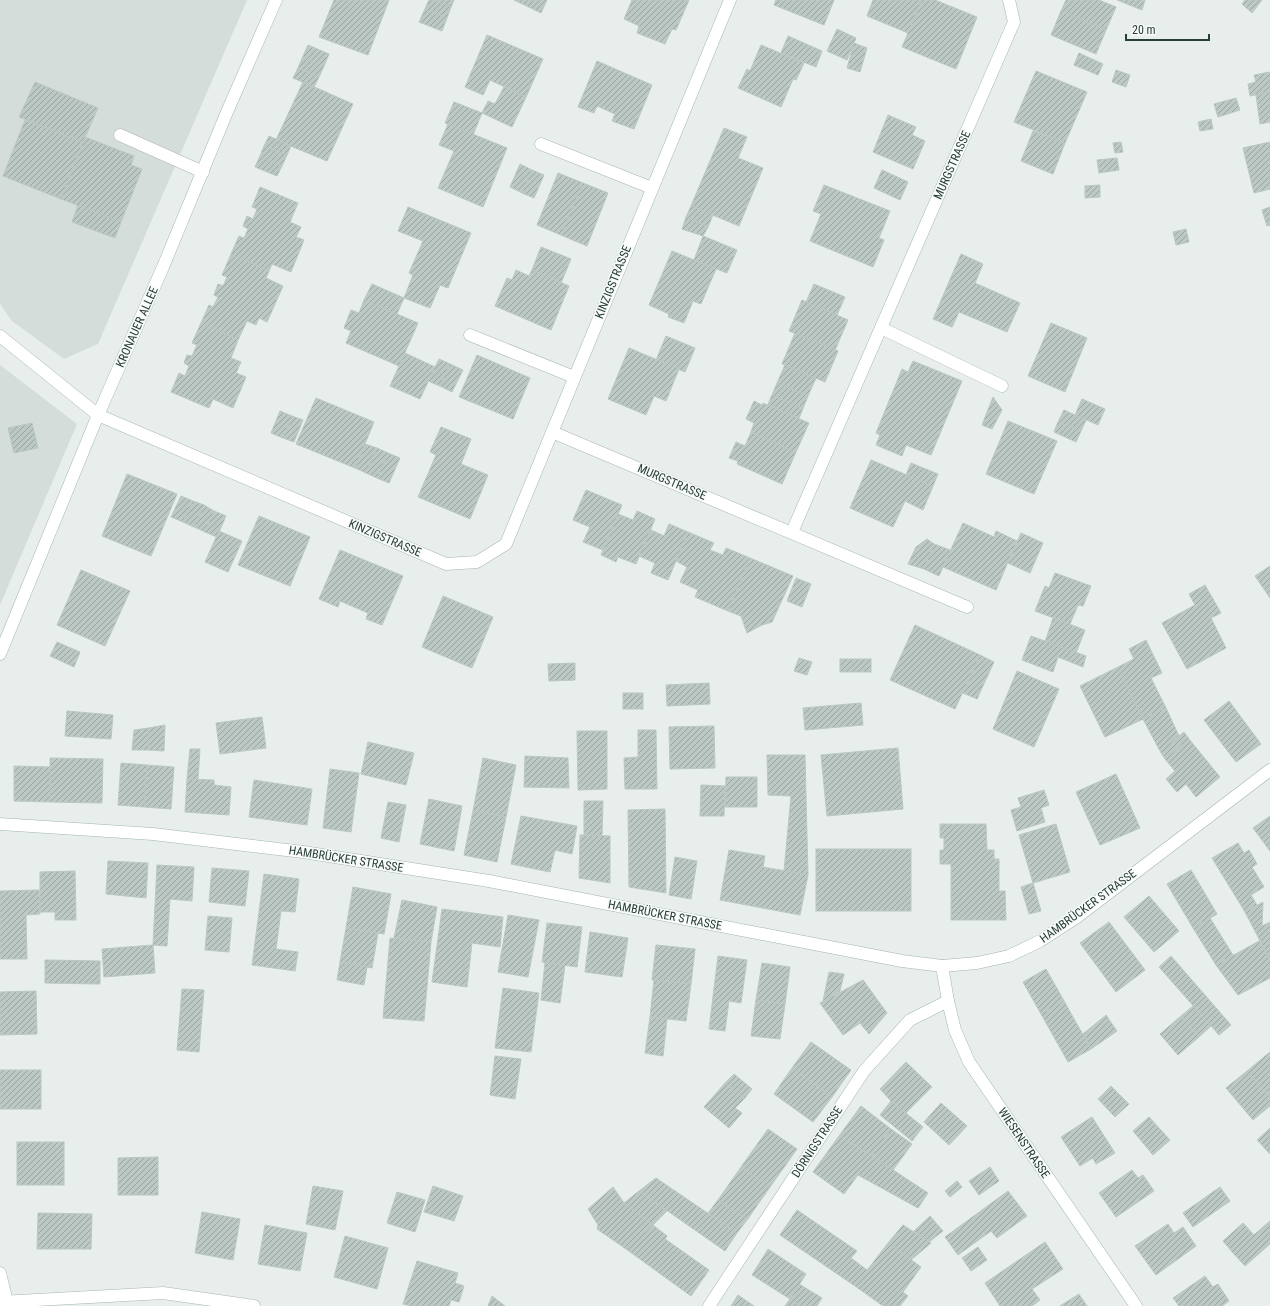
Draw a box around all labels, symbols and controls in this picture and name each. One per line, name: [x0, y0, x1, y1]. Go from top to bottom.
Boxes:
scale bar: [1126, 16, 1209, 42]
text: 20 m: [1132, 23, 1156, 37]
street label: MURGSTRASSE: [931, 129, 973, 201]
street label: KINZIGSTRASSE: [592, 243, 634, 321]
street label: KRONAUER ALLEE: [113, 285, 161, 369]
street label: MURGSTRASSE: [635, 461, 709, 503]
street label: KINZIGSTRASSE: [347, 516, 423, 560]
street label: HAMBRÜCKER STRASSE: [288, 842, 404, 875]
street label: HAMBRÜCKER STRASSE: [1036, 865, 1139, 946]
street label: HAMBRÜCKER STRASSE: [607, 896, 723, 933]
street label: DÖRNIGSTRASSE: [788, 1103, 845, 1180]
street label: WIESENSTRASSE: [995, 1105, 1053, 1181]

